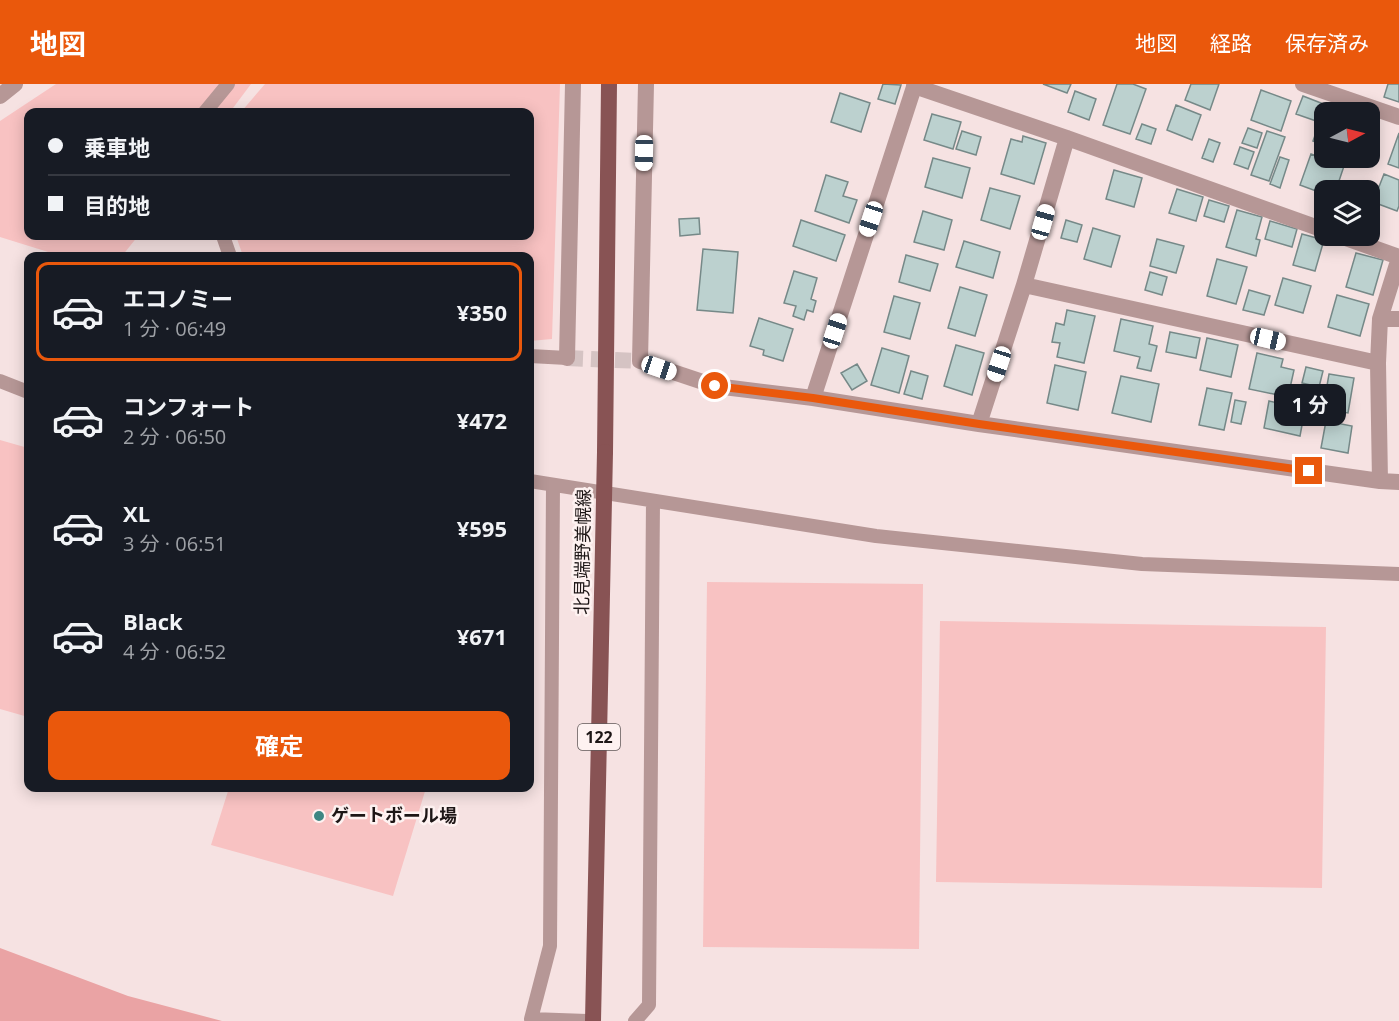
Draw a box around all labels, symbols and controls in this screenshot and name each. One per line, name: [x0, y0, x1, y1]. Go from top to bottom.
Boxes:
text: 地図: [30, 24, 86, 62]
text: 地図: [1135, 29, 1177, 57]
text: 経路: [1210, 29, 1252, 57]
text: 保存済み: [1285, 29, 1369, 57]
north arrow: [1314, 102, 1380, 168]
map controls: [1314, 102, 1380, 246]
text: 乗車地: [84, 132, 150, 162]
car: [635, 135, 653, 171]
button: layers: [1314, 180, 1380, 246]
text: 目的地: [84, 190, 150, 220]
car: [857, 199, 885, 239]
car: [1029, 202, 1057, 242]
text: エコノミー: [123, 283, 233, 313]
icon: car: [51, 285, 105, 339]
text: ¥350: [457, 297, 507, 327]
car: [821, 311, 849, 351]
text: 1 分 · 06:49: [123, 315, 226, 342]
car: [1248, 326, 1288, 352]
car: [985, 344, 1013, 384]
car: [639, 354, 679, 382]
route start: [701, 372, 728, 399]
callout: 1 分: [1273, 384, 1345, 426]
text: コンフォート: [123, 391, 254, 421]
text: 1 分: [1292, 391, 1328, 418]
icon: car: [51, 393, 105, 447]
text: ¥472: [457, 405, 507, 435]
text: 2 分 · 06:50: [123, 423, 226, 450]
route end: [1295, 457, 1322, 484]
street label: 北見端野美幌線: [569, 489, 595, 615]
text: XL: [123, 498, 150, 528]
icon: car: [51, 501, 105, 555]
text: ¥595: [457, 513, 507, 543]
text: 3 分 · 06:51: [123, 530, 226, 557]
text: Black: [123, 606, 183, 636]
icon: car: [51, 609, 105, 663]
text: ¥671: [457, 621, 507, 651]
text: 4 分 · 06:52: [123, 638, 226, 665]
button: 確定: [48, 711, 510, 780]
road number: 122: [578, 724, 620, 750]
place label: ゲートボール場: [331, 803, 457, 827]
marker: ゲートボール場: [312, 809, 326, 823]

